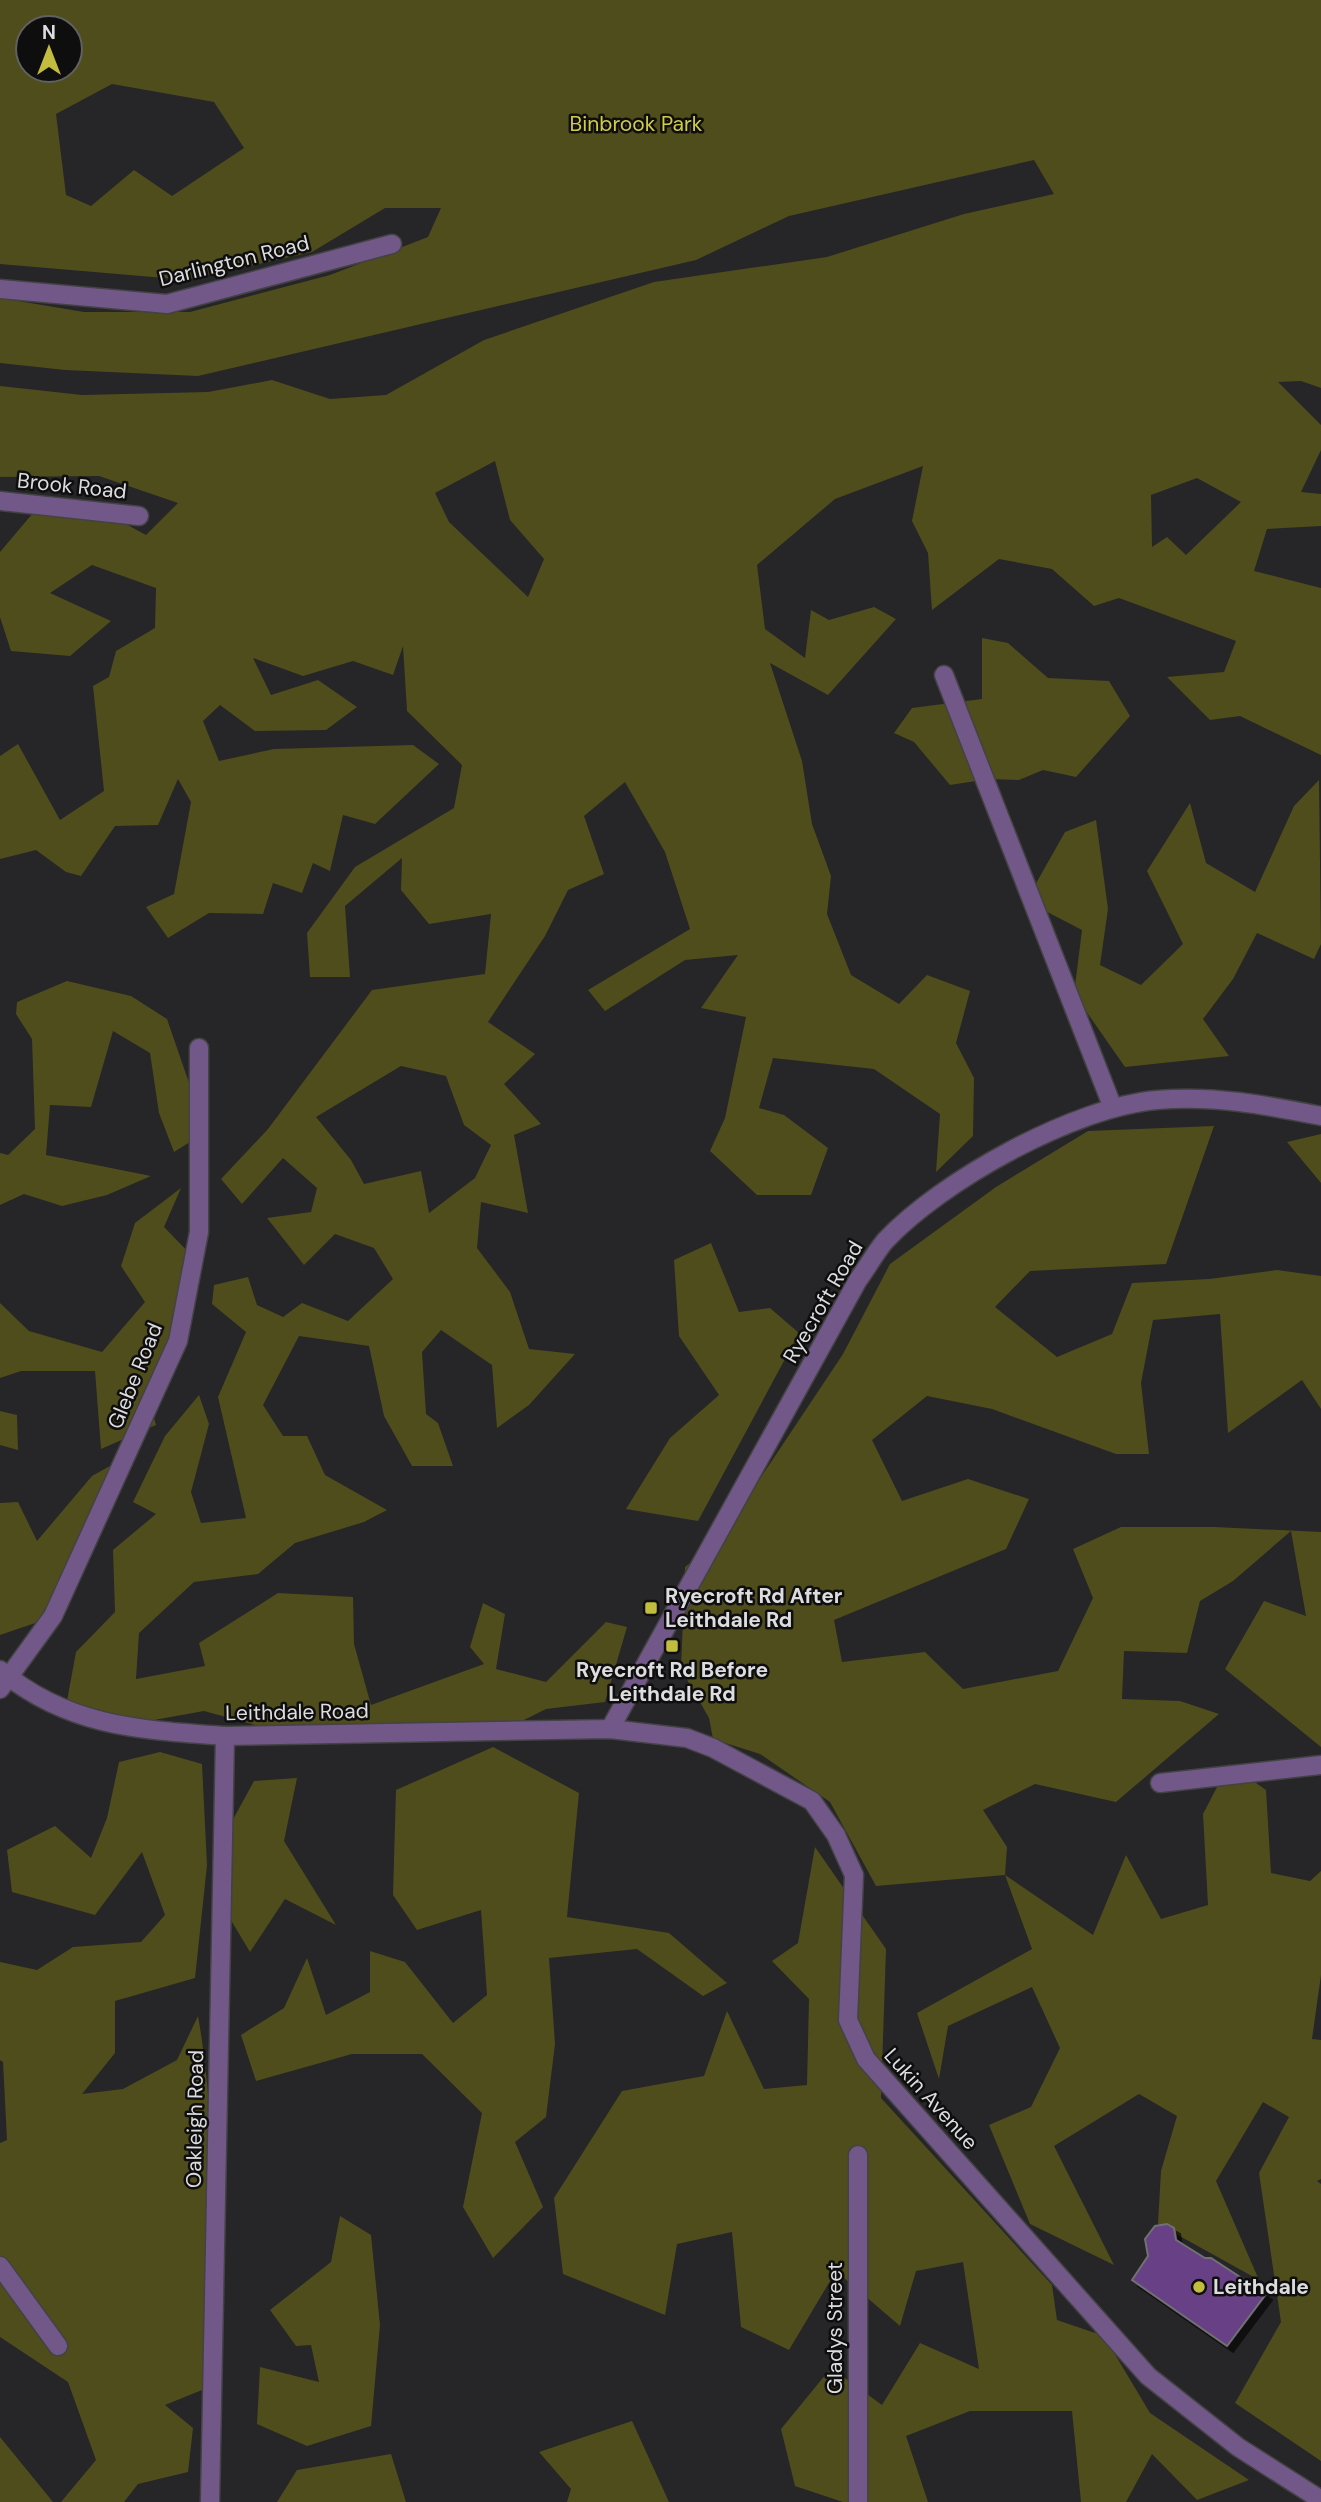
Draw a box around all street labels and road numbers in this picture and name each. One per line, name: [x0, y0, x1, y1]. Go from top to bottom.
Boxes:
street label: Darlington Road: [156, 229, 312, 293]
street label: Brook Road: [16, 466, 128, 506]
street label: Ryecroft Road: [777, 1236, 869, 1368]
street label: Glebe Road: [101, 1319, 169, 1433]
street label: Leithdale Road: [225, 1697, 369, 1727]
street label: Lukin Avenue: [878, 2042, 984, 2156]
street label: Oakleigh Road: [180, 2050, 210, 2188]
street label: Gladys Street: [821, 2262, 849, 2394]

